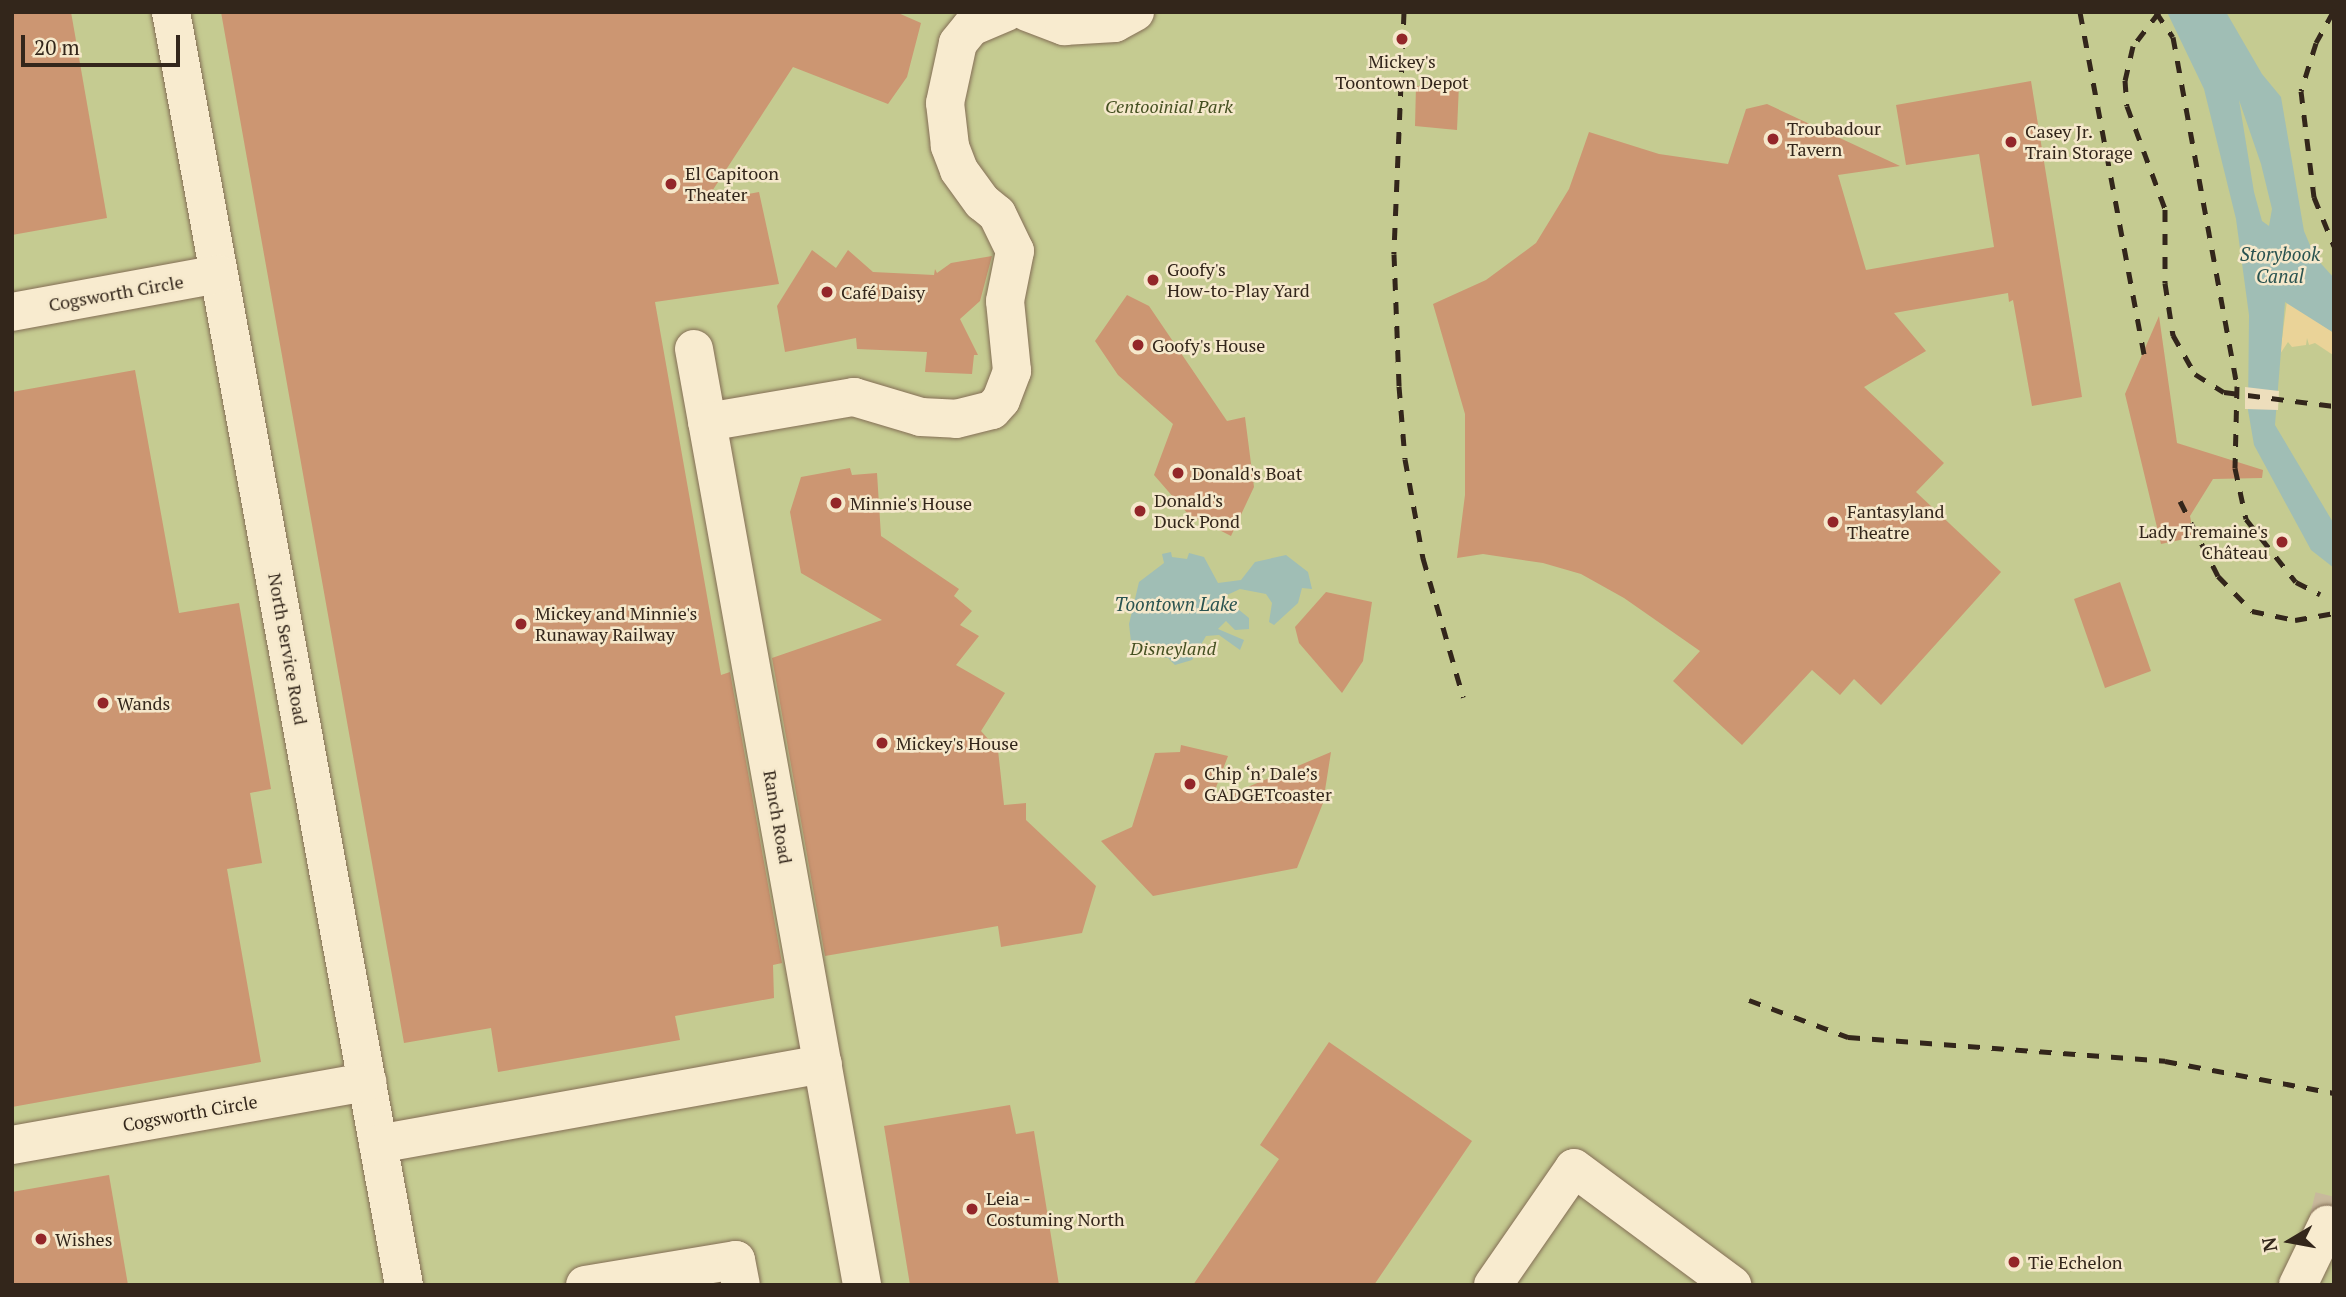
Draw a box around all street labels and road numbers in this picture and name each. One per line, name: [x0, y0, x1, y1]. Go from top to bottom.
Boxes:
street label: Cogsworth Circle: [47, 271, 185, 315]
street label: North Service Road: [264, 571, 312, 727]
street label: Ranch Road: [759, 768, 797, 866]
street label: Cogsworth Circle: [121, 1091, 259, 1135]

